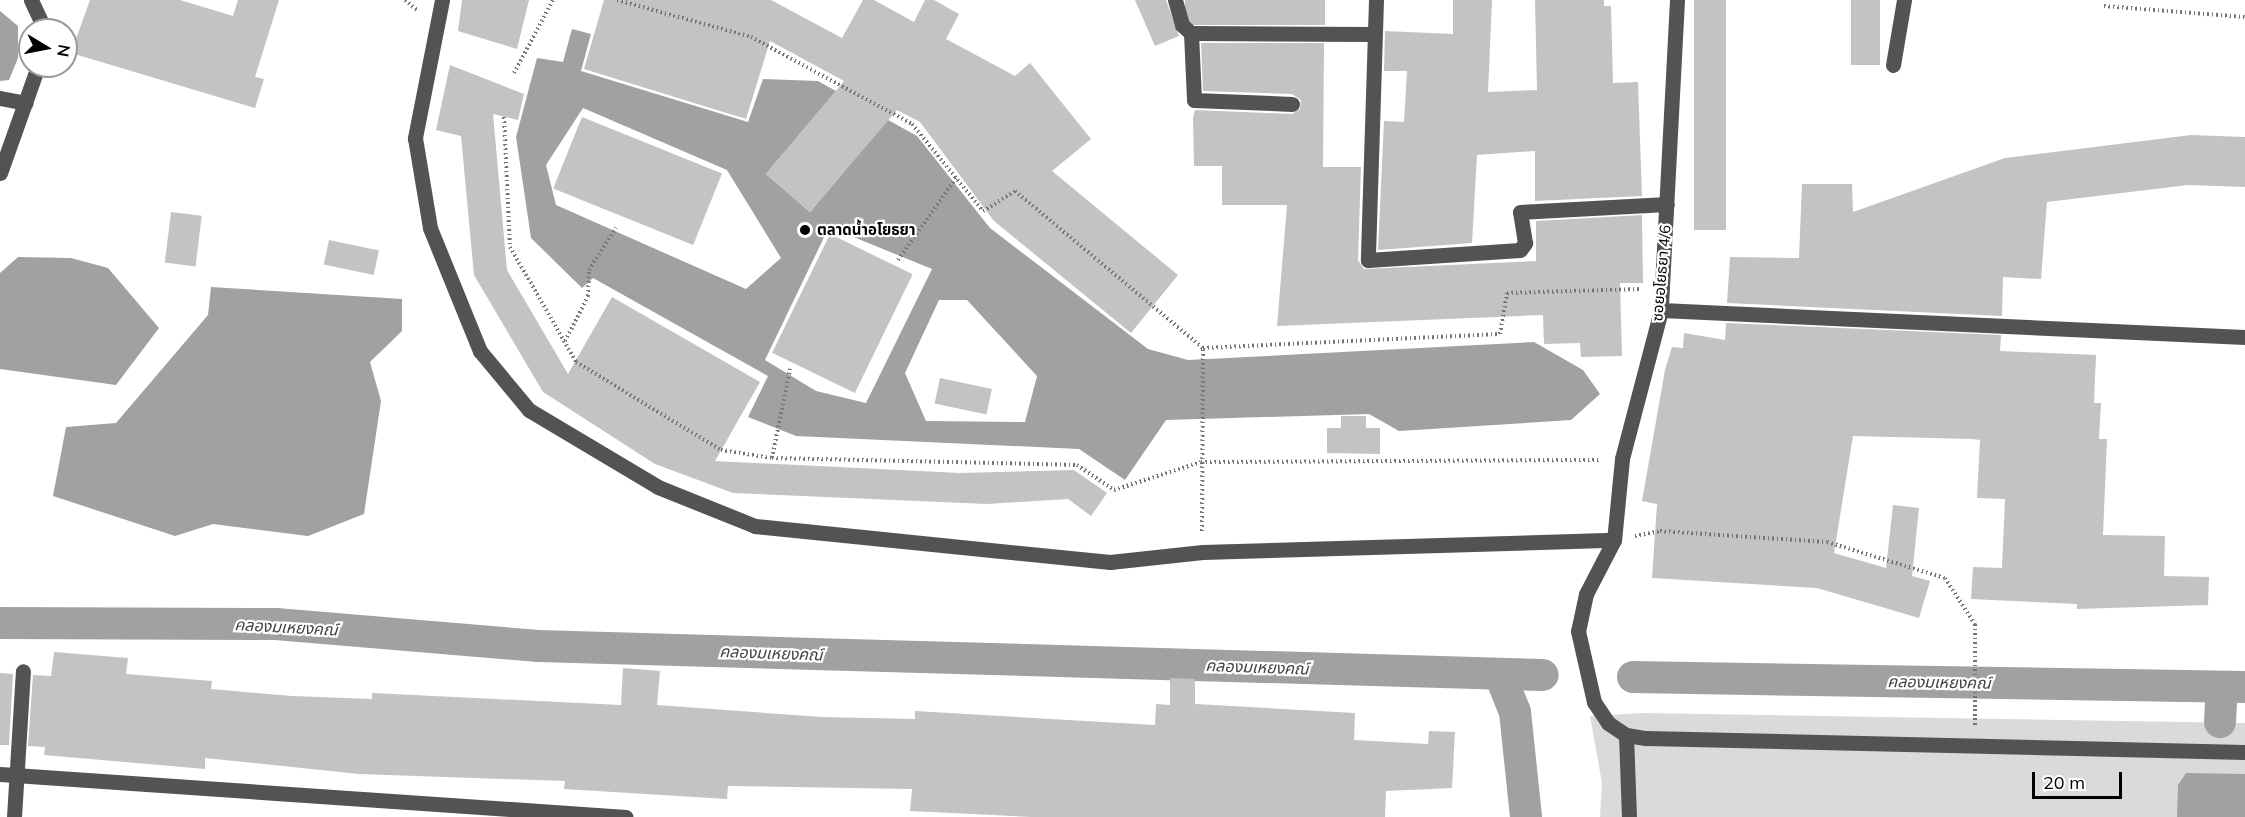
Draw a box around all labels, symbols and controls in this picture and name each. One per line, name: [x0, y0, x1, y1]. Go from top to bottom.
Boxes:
north arrow: [18, 18, 78, 78]
text: N: [53, 43, 75, 58]
place label: ตลาดน้ำอโยธยา: [817, 221, 915, 239]
marker: ตลาดน้ำอโยธยา: [798, 223, 812, 237]
street label: ซอยอโยธยา 4/6: [1648, 224, 1674, 322]
water label: คลองมเหยงคณ์: [234, 615, 338, 639]
water label: คลองมเหยงคณ์: [719, 642, 823, 664]
water label: คลองมเหยงคณ์: [1205, 656, 1309, 678]
water label: คลองมเหยงคณ์: [1887, 672, 1991, 692]
scale bar: [2035, 760, 2125, 798]
text: 20 m: [2043, 771, 2085, 794]

